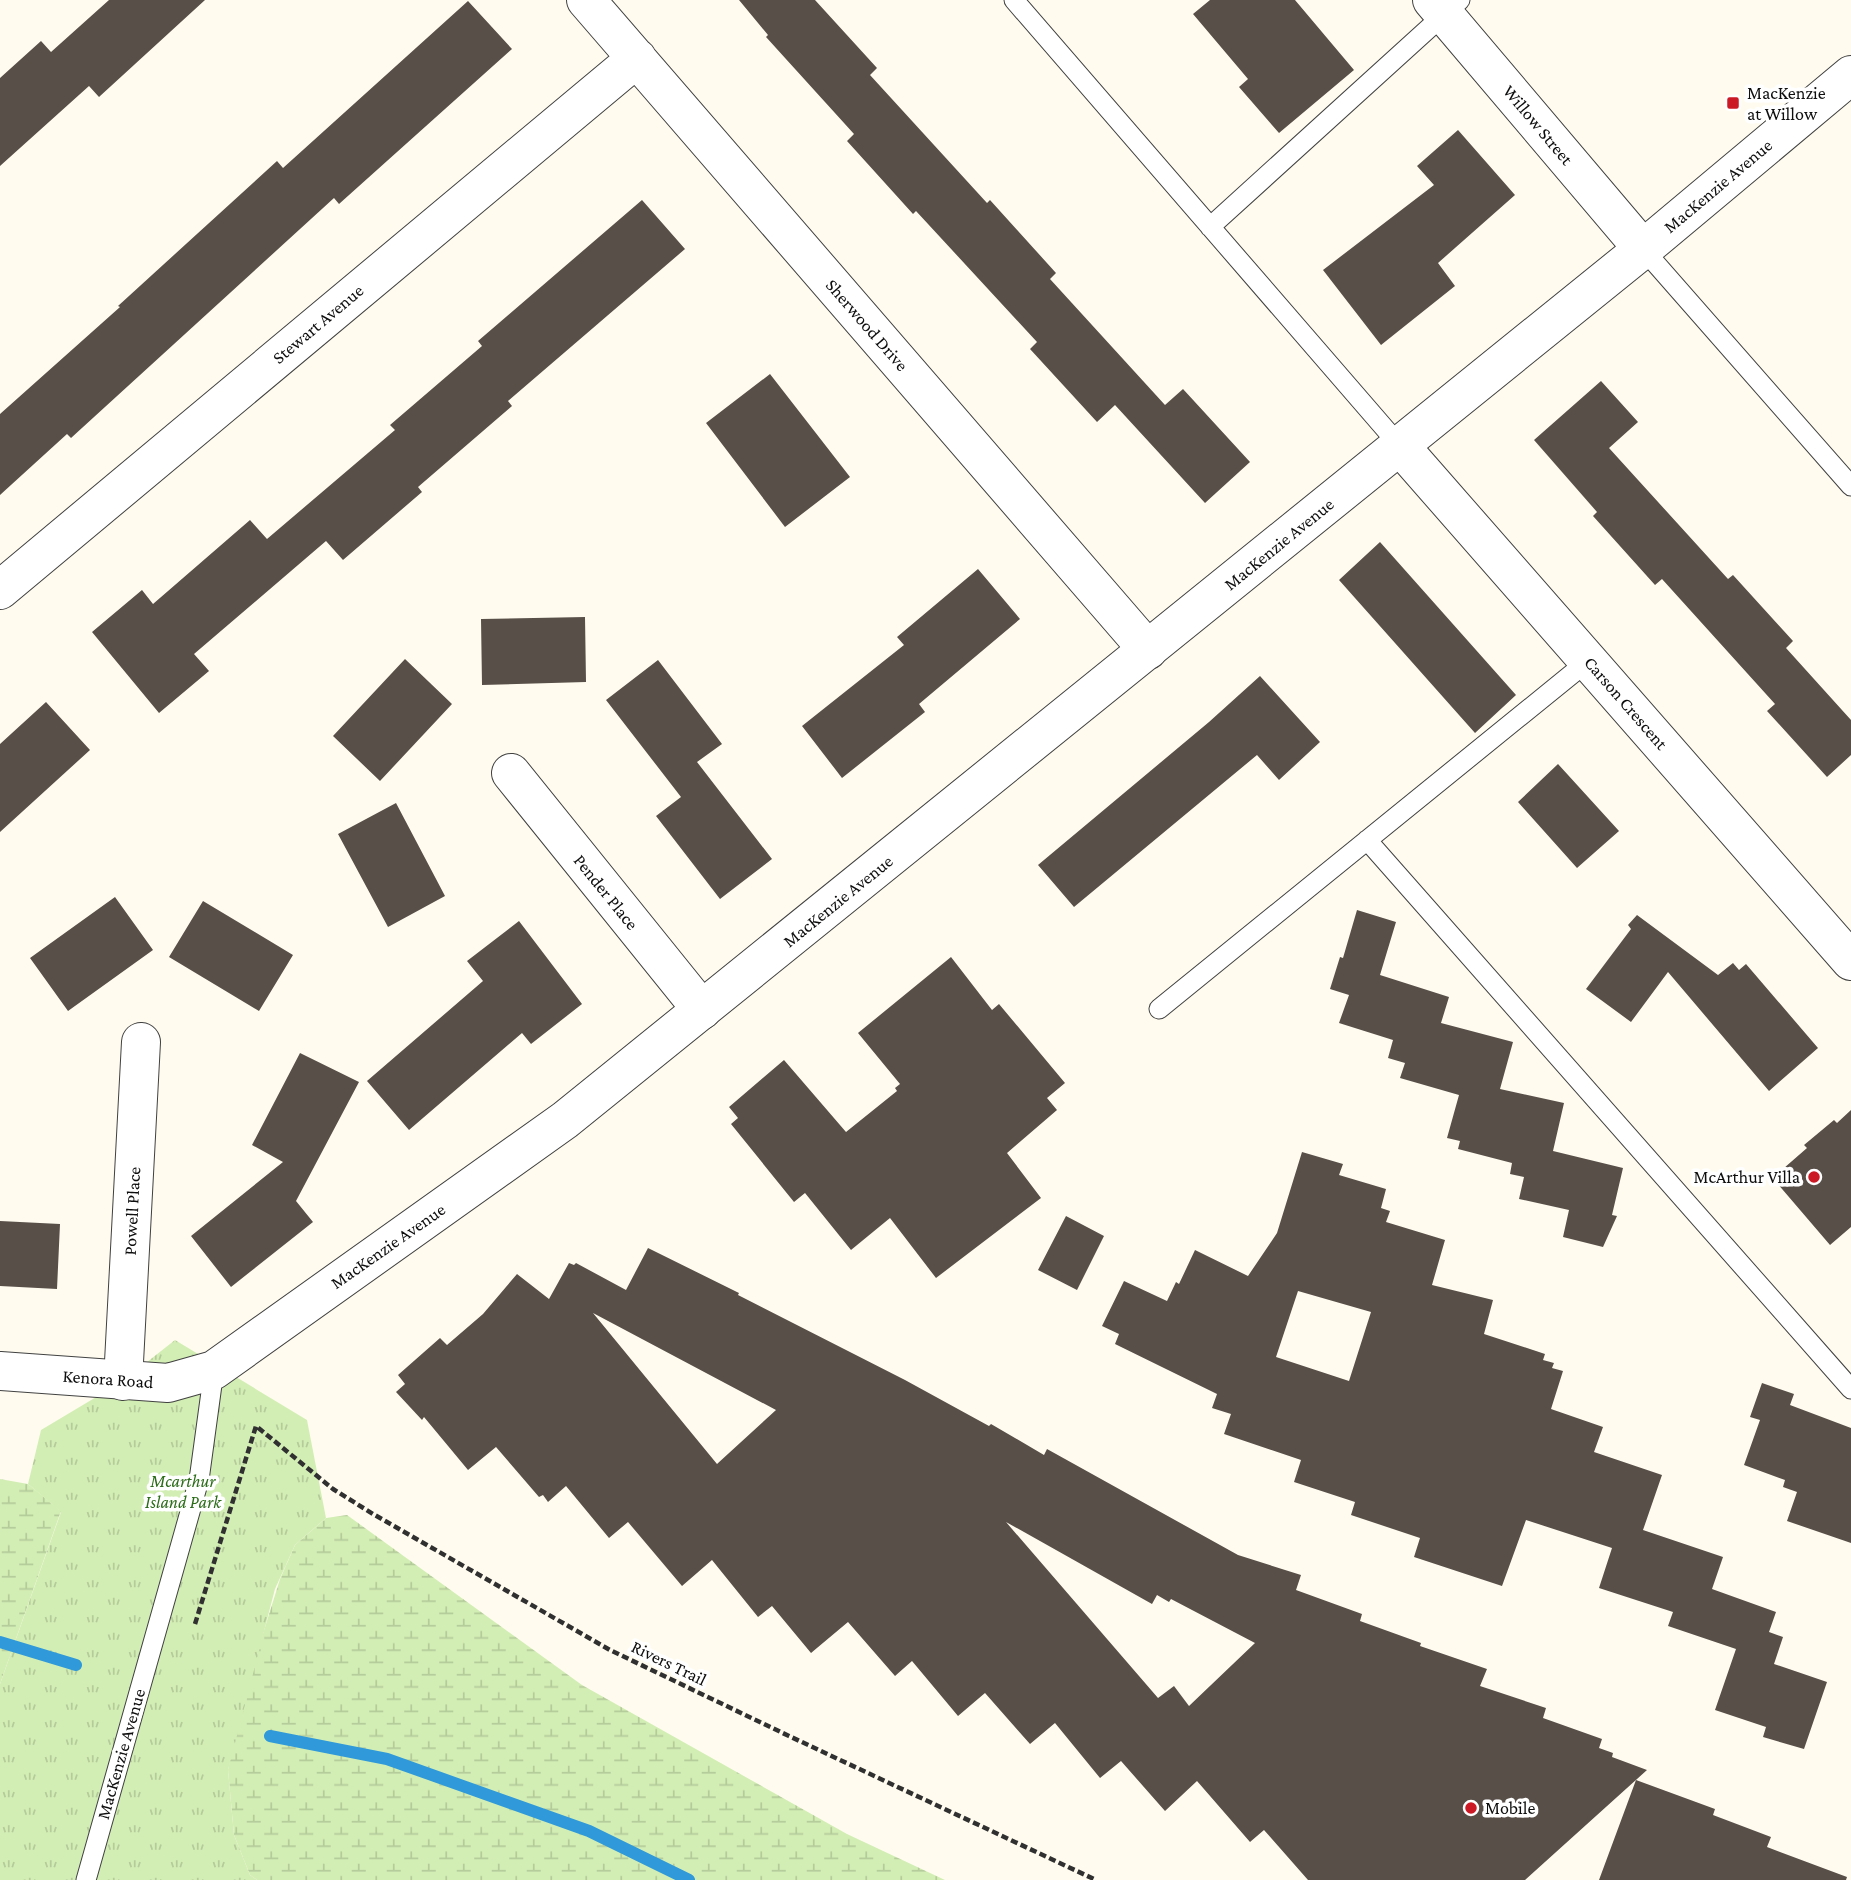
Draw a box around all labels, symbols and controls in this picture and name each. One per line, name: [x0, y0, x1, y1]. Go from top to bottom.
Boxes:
street label: Willow Street: [1499, 81, 1578, 170]
place label: MacKenzie at Willow: [1747, 83, 1826, 124]
marker: MacKenzie at Willow: [1725, 95, 1741, 111]
street label: MacKenzie Avenue: [1660, 135, 1776, 237]
street label: Sherwood Drive: [822, 275, 912, 375]
street label: Stewart Avenue: [269, 280, 368, 368]
street label: MacKenzie Avenue: [1220, 494, 1338, 594]
street label: Carson Crescent: [1580, 652, 1673, 754]
street label: Pender Place: [570, 850, 642, 934]
street label: MacKenzie Avenue: [779, 851, 897, 951]
street label: Powell Place: [120, 1166, 144, 1256]
place label: McArthur Villa: [1694, 1167, 1800, 1187]
marker: McArthur Villa: [1806, 1169, 1822, 1185]
street label: MacKenzie Avenue: [327, 1199, 449, 1293]
street label: Kenora Road: [62, 1366, 155, 1392]
park label: Mcarthur Island Park: [145, 1471, 222, 1512]
street label: Rivers Trail: [628, 1636, 710, 1690]
street label: MacKenzie Avenue: [93, 1686, 149, 1822]
place label: Mobile: [1485, 1798, 1536, 1818]
marker: Mobile: [1463, 1800, 1479, 1816]

